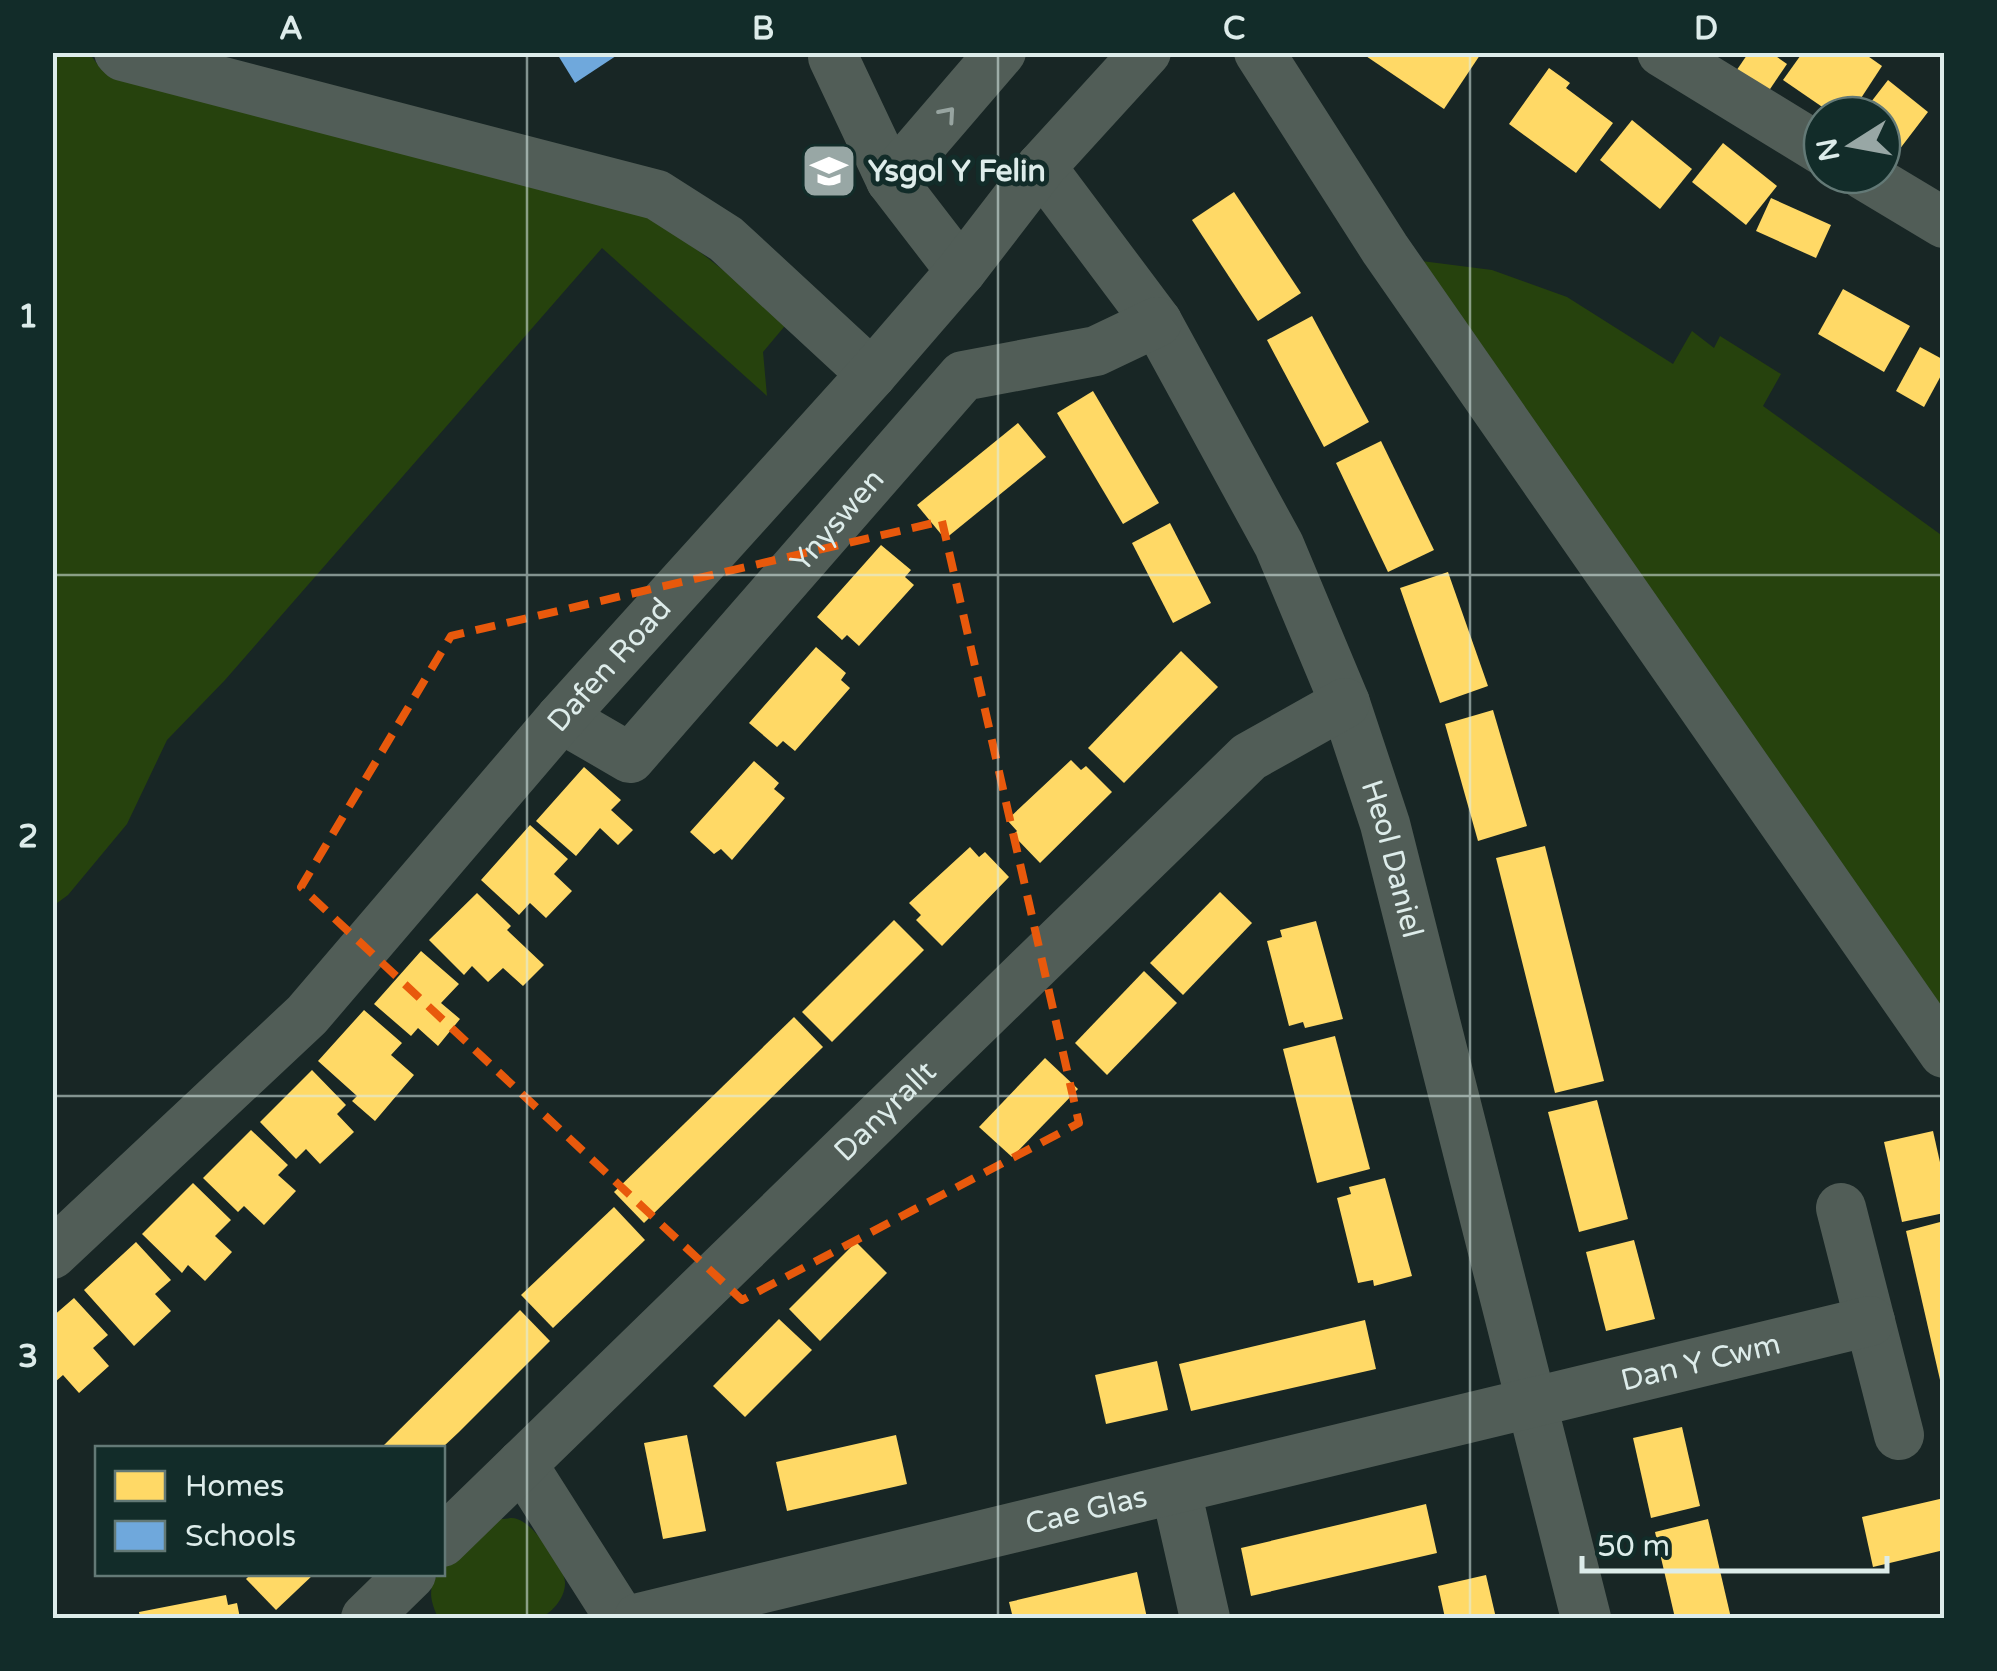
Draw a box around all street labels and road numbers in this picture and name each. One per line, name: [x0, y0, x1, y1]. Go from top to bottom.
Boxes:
street label: Ynyswen: [783, 462, 892, 580]
street label: Dafen Road: [539, 590, 679, 740]
street label: Heol Daniel: [1353, 775, 1431, 942]
street label: Danyrallt: [827, 1054, 944, 1169]
street label: Dan Y Cwm: [1617, 1325, 1784, 1399]
street label: Cae Glas: [1022, 1478, 1151, 1543]

